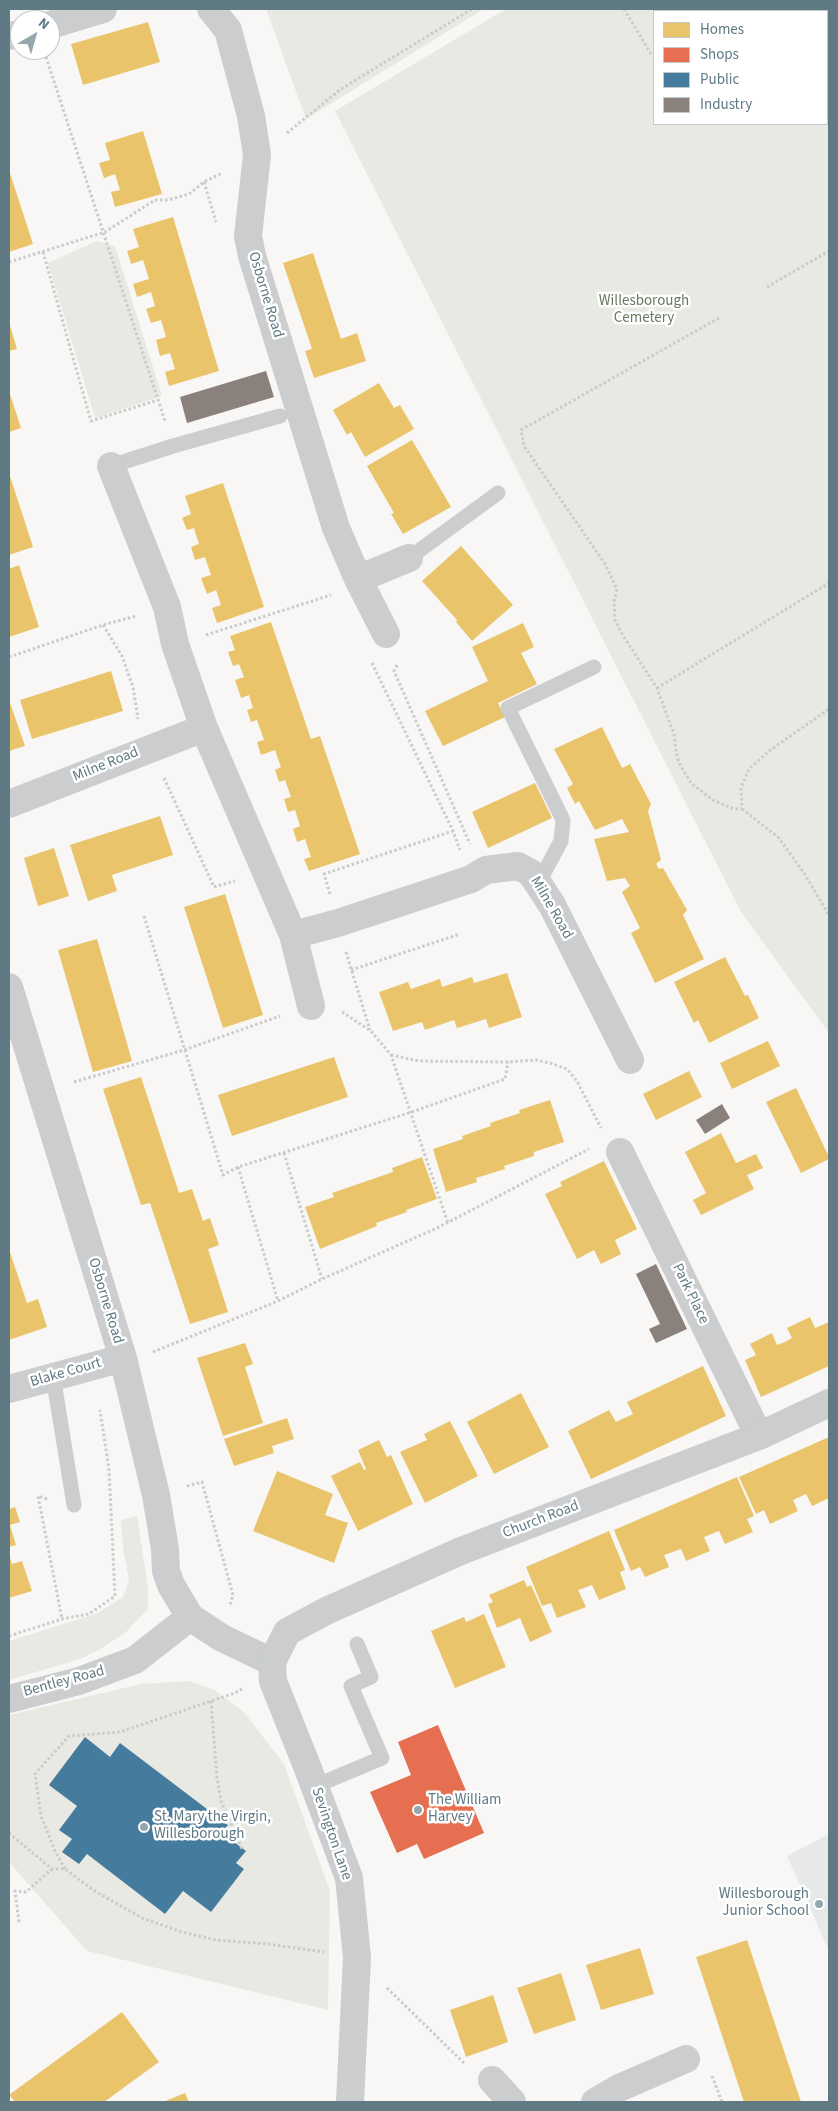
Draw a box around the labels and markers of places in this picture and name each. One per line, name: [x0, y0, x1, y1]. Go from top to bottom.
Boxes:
place label: The William Harvey: [428, 1792, 501, 1827]
marker: The William Harvey: [412, 1804, 424, 1816]
place label: St. Mary the Virgin, Willesborough: [154, 1809, 271, 1844]
marker: St. Mary the Virgin, Willesborough: [138, 1821, 150, 1833]
place label: Willesborough Junior School: [719, 1886, 809, 1921]
marker: Willesborough Junior School: [813, 1898, 825, 1910]

